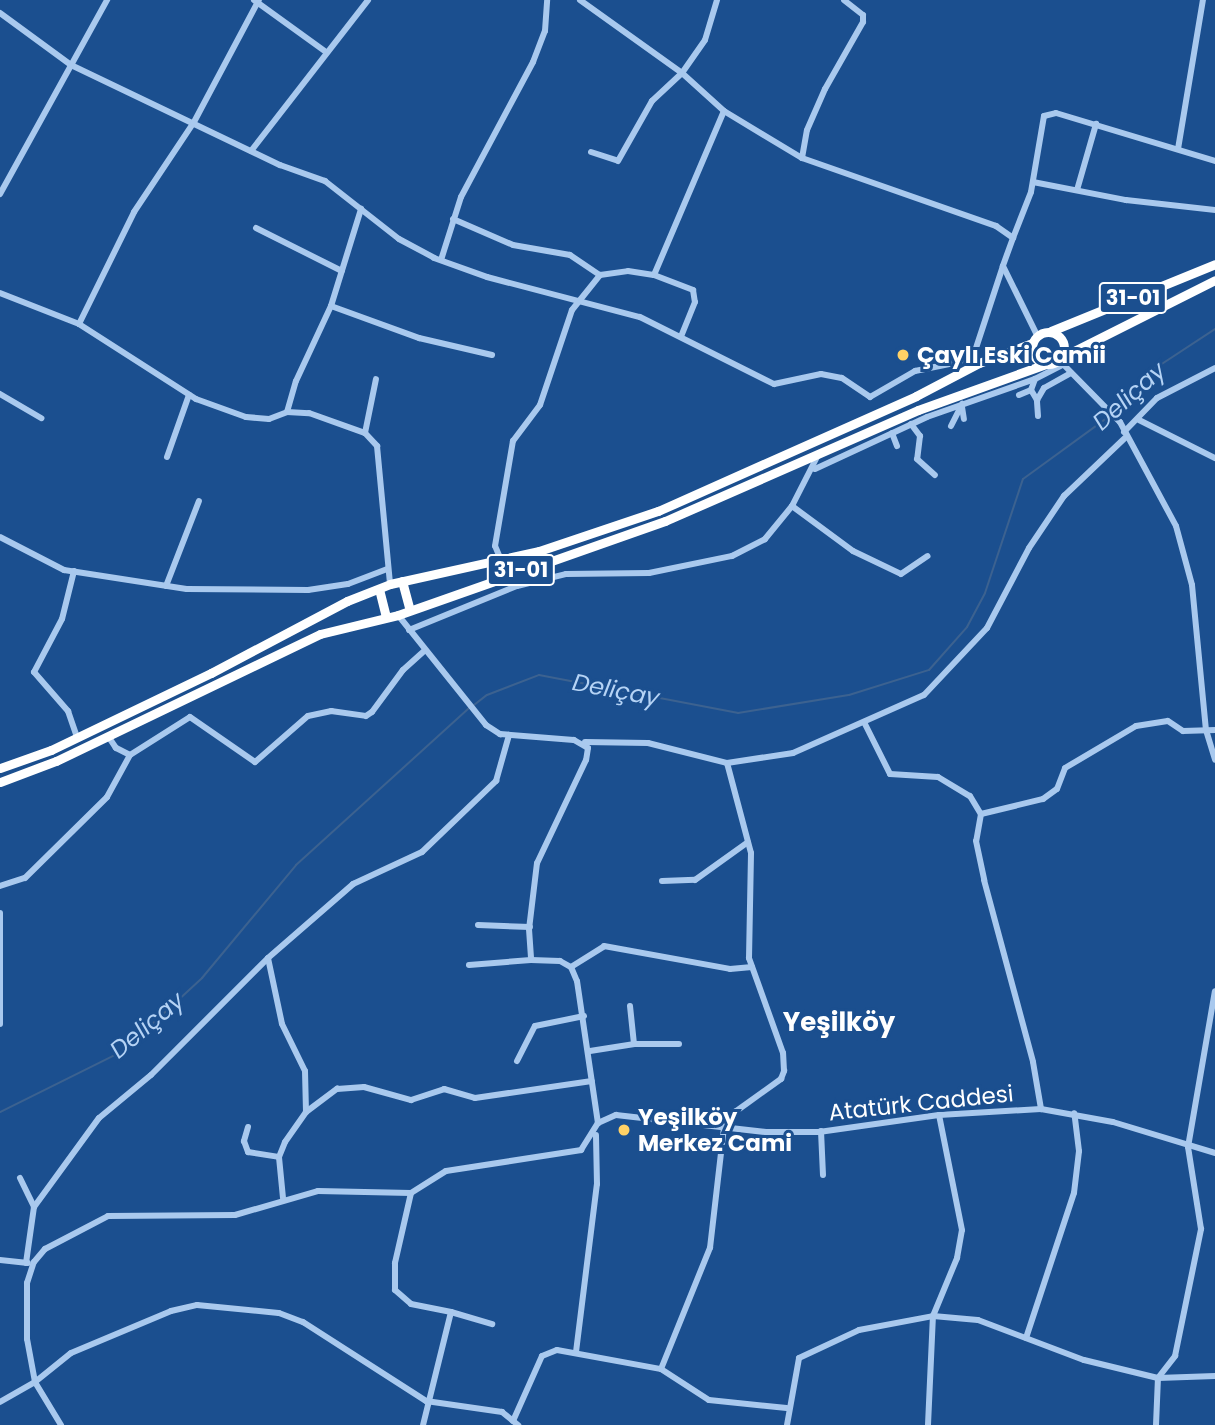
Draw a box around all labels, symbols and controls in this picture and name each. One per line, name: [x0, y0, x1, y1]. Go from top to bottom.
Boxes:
road number: 31-01: [1098, 280, 1168, 316]
place label: Çaylı Eski Camii: [917, 341, 1106, 369]
marker: Çaylı Eski Camii: [895, 347, 911, 363]
water label: Deliçay: [1087, 356, 1171, 436]
road number: 31-01: [486, 552, 556, 588]
water label: Deliçay: [570, 667, 662, 713]
water label: Deliçay: [104, 986, 190, 1064]
district label: Yeşilköy: [783, 1007, 895, 1039]
street label: Atatürk Caddesi: [827, 1080, 1015, 1126]
place label: Yeşilköy Merkez Cami: [638, 1103, 792, 1157]
marker: Yeşilköy Merkez Cami: [616, 1122, 632, 1138]

